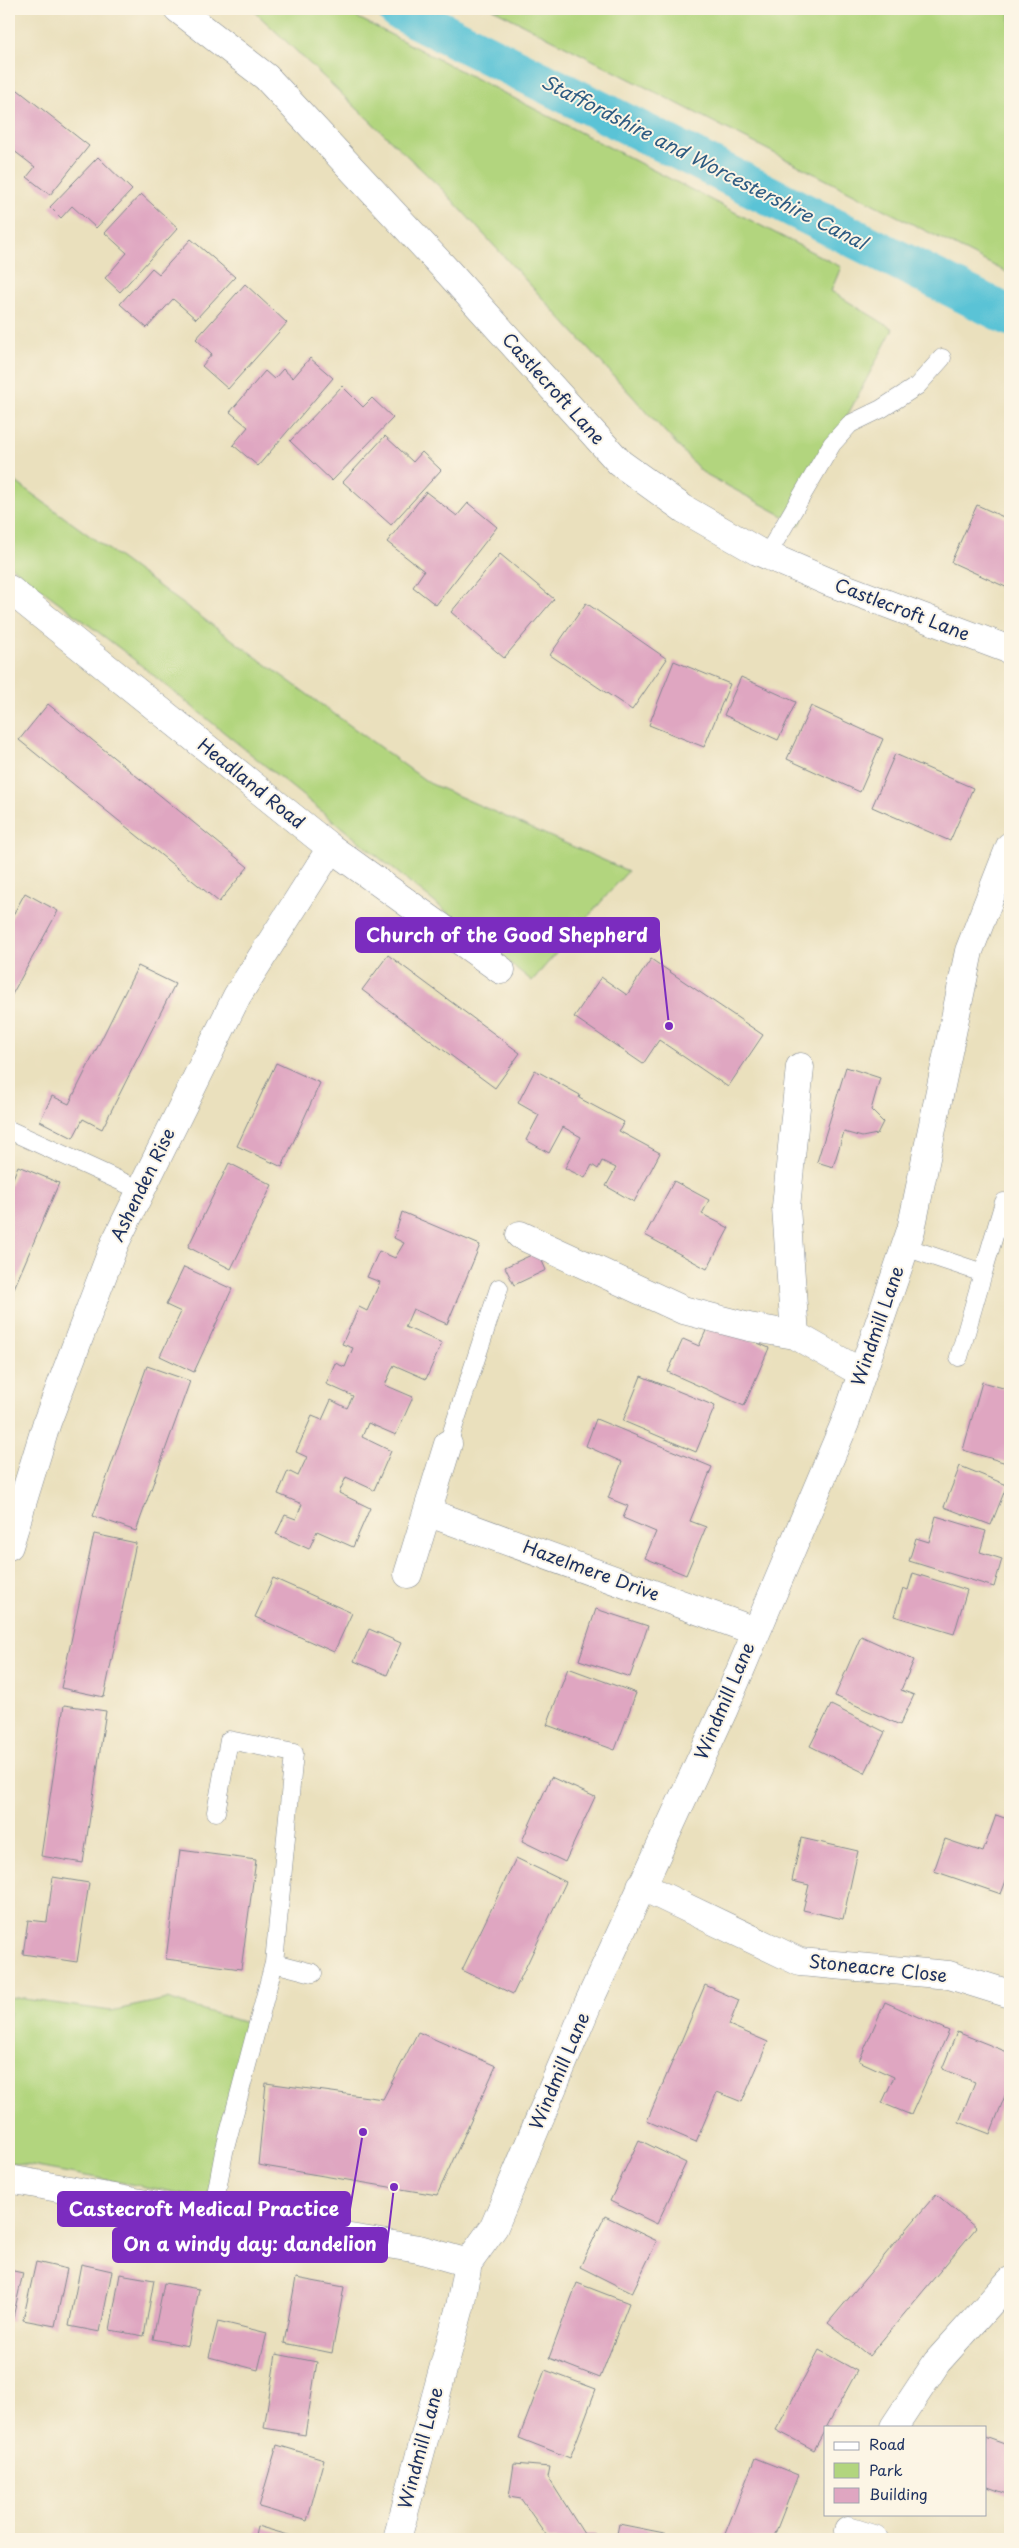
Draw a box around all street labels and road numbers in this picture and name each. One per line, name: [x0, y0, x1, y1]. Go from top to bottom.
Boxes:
street label: Castlecroft Lane: [496, 326, 612, 450]
street label: Castlecroft Lane: [831, 570, 974, 647]
street label: Headland Road: [192, 731, 311, 835]
street label: Ashenden Rise: [103, 1123, 181, 1246]
street label: Windmill Lane: [843, 1262, 910, 1389]
street label: Hazelmere Drive: [519, 1532, 664, 1607]
street label: Windmill Lane: [687, 1638, 761, 1763]
street label: Stoneacre Close: [808, 1947, 949, 1988]
street label: Windmill Lane: [522, 2008, 596, 2133]
street label: Windmill Lane: [390, 2384, 449, 2512]

